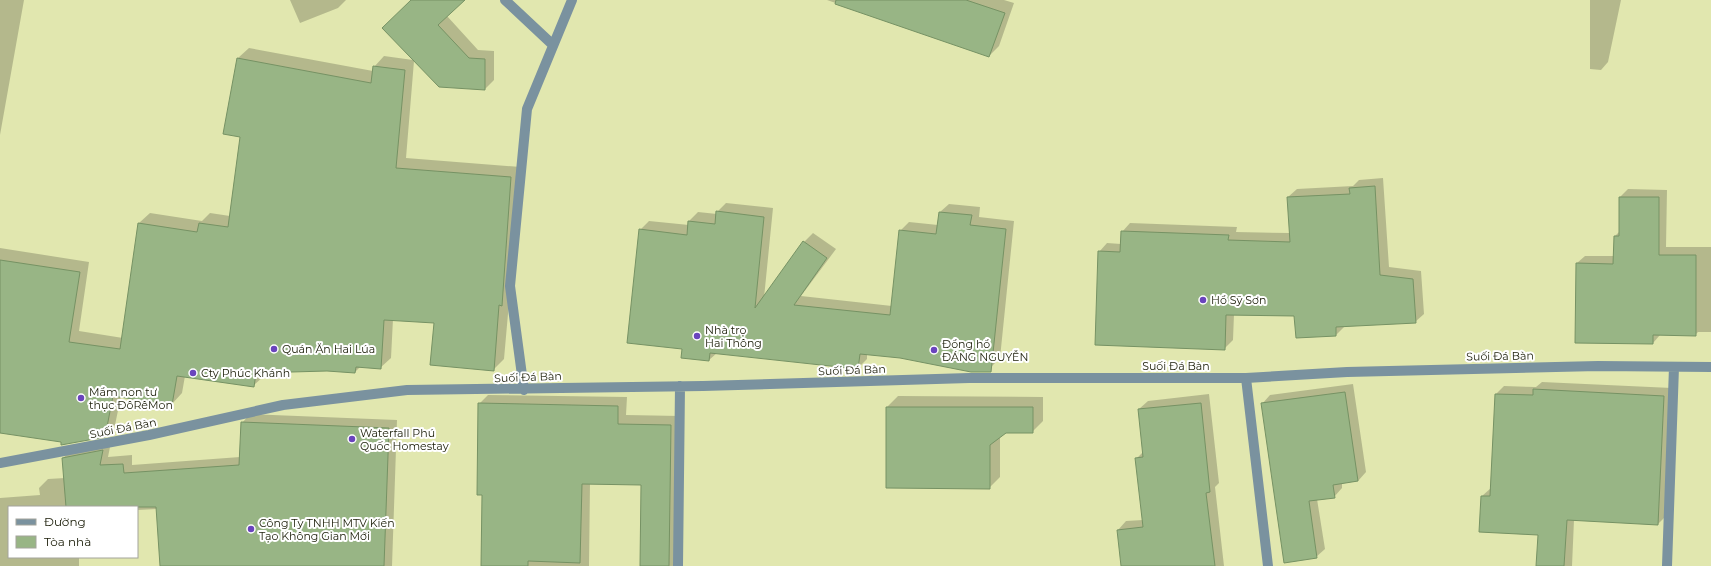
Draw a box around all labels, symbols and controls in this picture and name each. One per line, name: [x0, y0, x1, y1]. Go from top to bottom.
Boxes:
place label: Hồ Sỹ Sơn: [1211, 293, 1266, 307]
marker: Hồ Sỹ Sơn: [1198, 295, 1208, 305]
place label: Nhà trọ Hai Thông: [705, 323, 762, 350]
marker: Nhà trọ Hai Thông: [692, 331, 702, 341]
place label: Đồng hồ ĐÁNG NGUYỄN: [942, 337, 1028, 364]
place label: Quán Ăn Hai Lúa: [282, 342, 375, 356]
marker: Quán Ăn Hai Lúa: [269, 344, 279, 354]
marker: Đồng hồ ĐÁNG NGUYỄN: [929, 345, 939, 355]
street label: Suối Đá Bàn: [1466, 348, 1534, 364]
street label: Suối Đá Bàn: [1142, 359, 1210, 373]
street label: Suối Đá Bàn: [818, 362, 886, 378]
place label: Cty Phúc Khánh: [201, 366, 290, 380]
marker: Cty Phúc Khánh: [188, 368, 198, 378]
street label: Suối Đá Bàn: [494, 369, 562, 385]
place label: Mầm non tư thục ĐôRêMon: [89, 385, 173, 412]
marker: Mầm non tư thục ĐôRêMon: [76, 393, 86, 403]
street label: Suối Đá Bàn: [88, 415, 158, 441]
place label: Waterfall Phú Quốc Homestay: [360, 426, 449, 453]
marker: Waterfall Phú Quốc Homestay: [347, 434, 357, 444]
legend: [8, 506, 138, 558]
text: Đường: [44, 514, 86, 529]
place label: Công Ty TNHH MTV Kiến Tạo Không Gian Mới: [259, 516, 395, 543]
marker: Công Ty TNHH MTV Kiến Tạo Không Gian Mới: [246, 524, 256, 534]
text: Tòa nhà: [44, 534, 91, 549]

